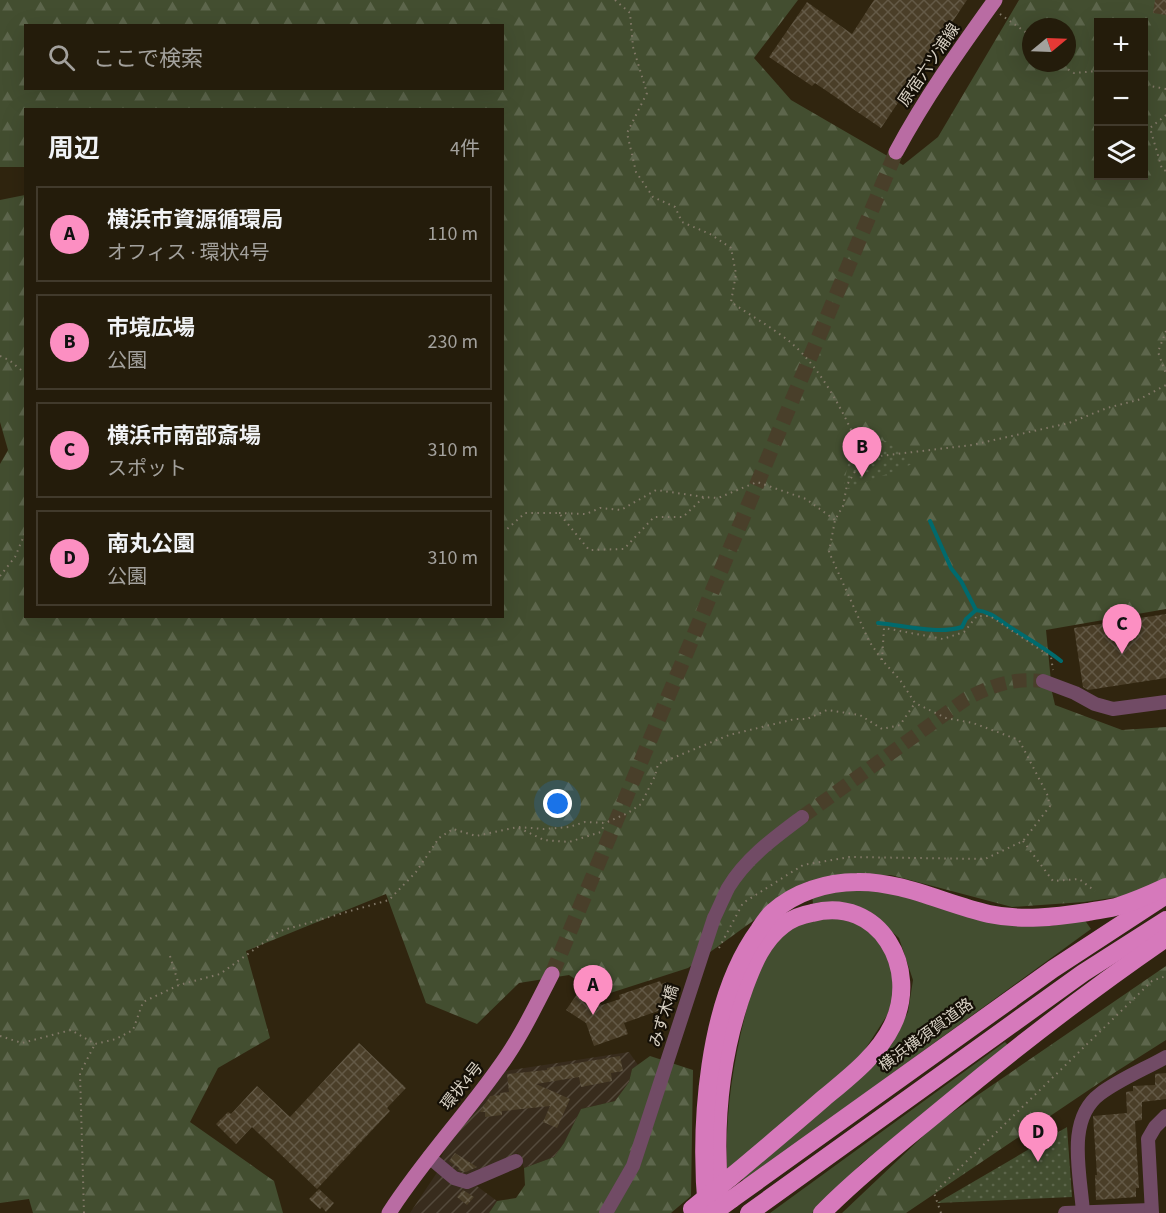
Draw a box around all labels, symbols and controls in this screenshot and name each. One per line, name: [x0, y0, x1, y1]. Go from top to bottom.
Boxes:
north arrow: [1022, 18, 1076, 72]
map controls: [1094, 18, 1148, 180]
button: +: [1094, 18, 1148, 72]
street label: 原宿六ツ浦線: [893, 19, 965, 111]
search box: [24, 24, 504, 90]
icon: search: [45, 41, 78, 74]
text: ここで検索: [93, 43, 203, 75]
button: −: [1094, 72, 1148, 126]
button: layers: [1094, 126, 1148, 180]
text: 周辺: [48, 130, 100, 167]
text: 4件: [450, 135, 480, 163]
text: 横浜市資源循環局: [107, 204, 283, 236]
text: A: [64, 220, 75, 248]
text: 110 m: [428, 220, 478, 248]
text: オフィス · 環状4号: [107, 239, 270, 267]
text: 市境広場: [107, 312, 195, 344]
text: B: [63, 328, 76, 356]
text: 230 m: [428, 328, 478, 356]
text: 公園: [107, 347, 147, 375]
text: 横浜市南部斎場: [107, 420, 261, 452]
pin: B: [842, 428, 882, 477]
text: C: [64, 436, 75, 464]
text: 310 m: [428, 436, 478, 464]
text: スポット: [107, 455, 187, 483]
text: 南丸公園: [107, 528, 195, 560]
text: D: [63, 544, 76, 572]
text: 310 m: [428, 544, 478, 572]
text: 公園: [107, 563, 147, 591]
pin: C: [1102, 604, 1142, 654]
your location: [543, 789, 572, 818]
pin: A: [574, 966, 612, 1015]
street label: みず木橋: [644, 982, 684, 1050]
street label: 横浜横須賀道路: [874, 993, 978, 1077]
street label: 環状4号: [436, 1057, 488, 1115]
pin: D: [1018, 1112, 1058, 1162]

